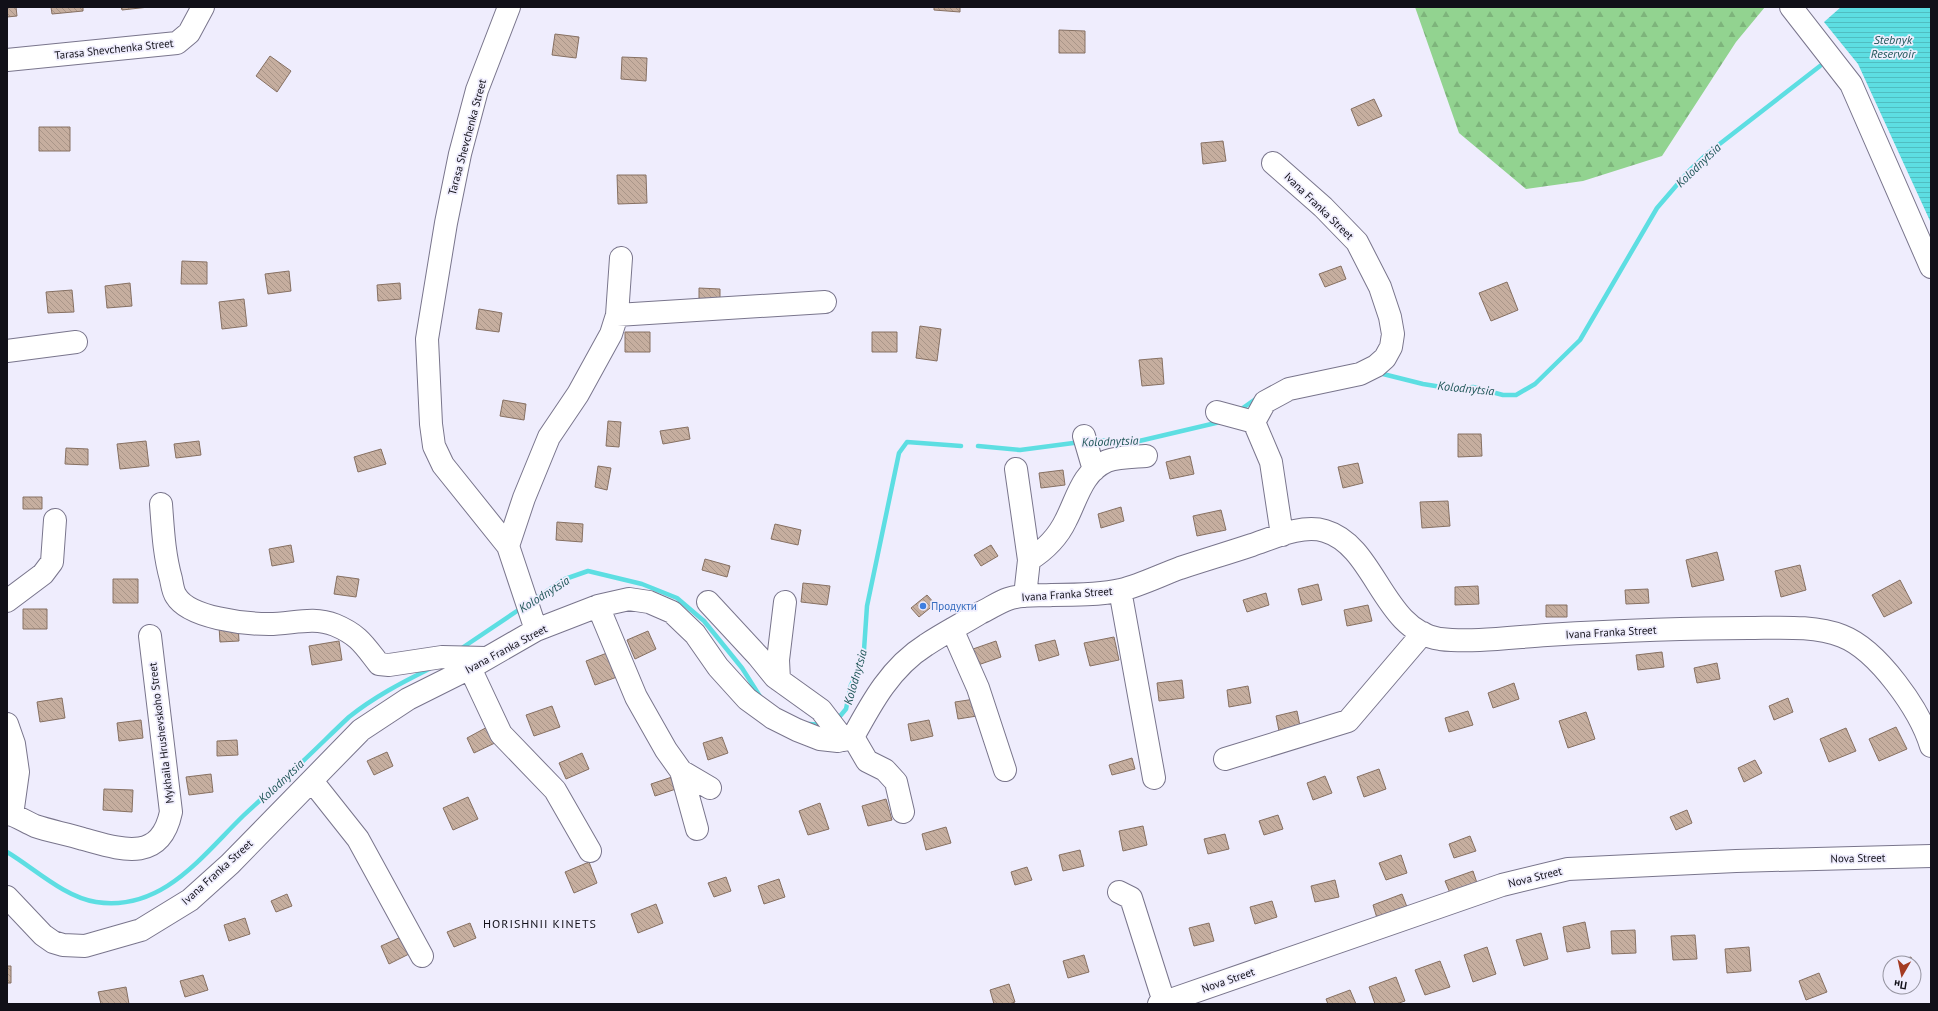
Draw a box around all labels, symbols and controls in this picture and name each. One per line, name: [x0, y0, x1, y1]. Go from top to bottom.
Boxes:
water label: Stebnyk Reservoir: [1871, 32, 1916, 61]
street label: Tarasa Shevchenka Street: [54, 36, 174, 62]
street label: Tarasa Shevchenka Street: [445, 77, 489, 196]
water label: Kolodnytsia: [1672, 140, 1724, 190]
street label: Ivana Franka Street: [1281, 169, 1357, 243]
water label: Kolodnytsia: [1437, 378, 1495, 398]
water label: Kolodnytsia: [1081, 433, 1139, 449]
water label: Kolodnytsia: [516, 572, 572, 615]
street label: Ivana Franka Street: [1021, 584, 1113, 604]
place label: Продукти: [931, 599, 977, 613]
marker: Продукти: [918, 601, 928, 611]
street label: Ivana Franka Street: [463, 621, 550, 677]
street label: Ivana Franka Street: [1565, 623, 1657, 641]
water label: Kolodnytsia: [840, 647, 870, 706]
street label: Mykhaila Hrushevskoho Street: [145, 661, 177, 804]
water label: Kolodnytsia: [255, 756, 307, 806]
street label: Ivana Franka Street: [178, 836, 256, 908]
street label: Nova Street: [1830, 851, 1886, 865]
street label: Nova Street: [1507, 863, 1564, 890]
district label: HORISHNII KINETS: [483, 916, 597, 931]
north arrow: [1882, 955, 1922, 995]
street label: Nova Street: [1200, 964, 1257, 996]
text: Пн: [1893, 977, 1908, 993]

